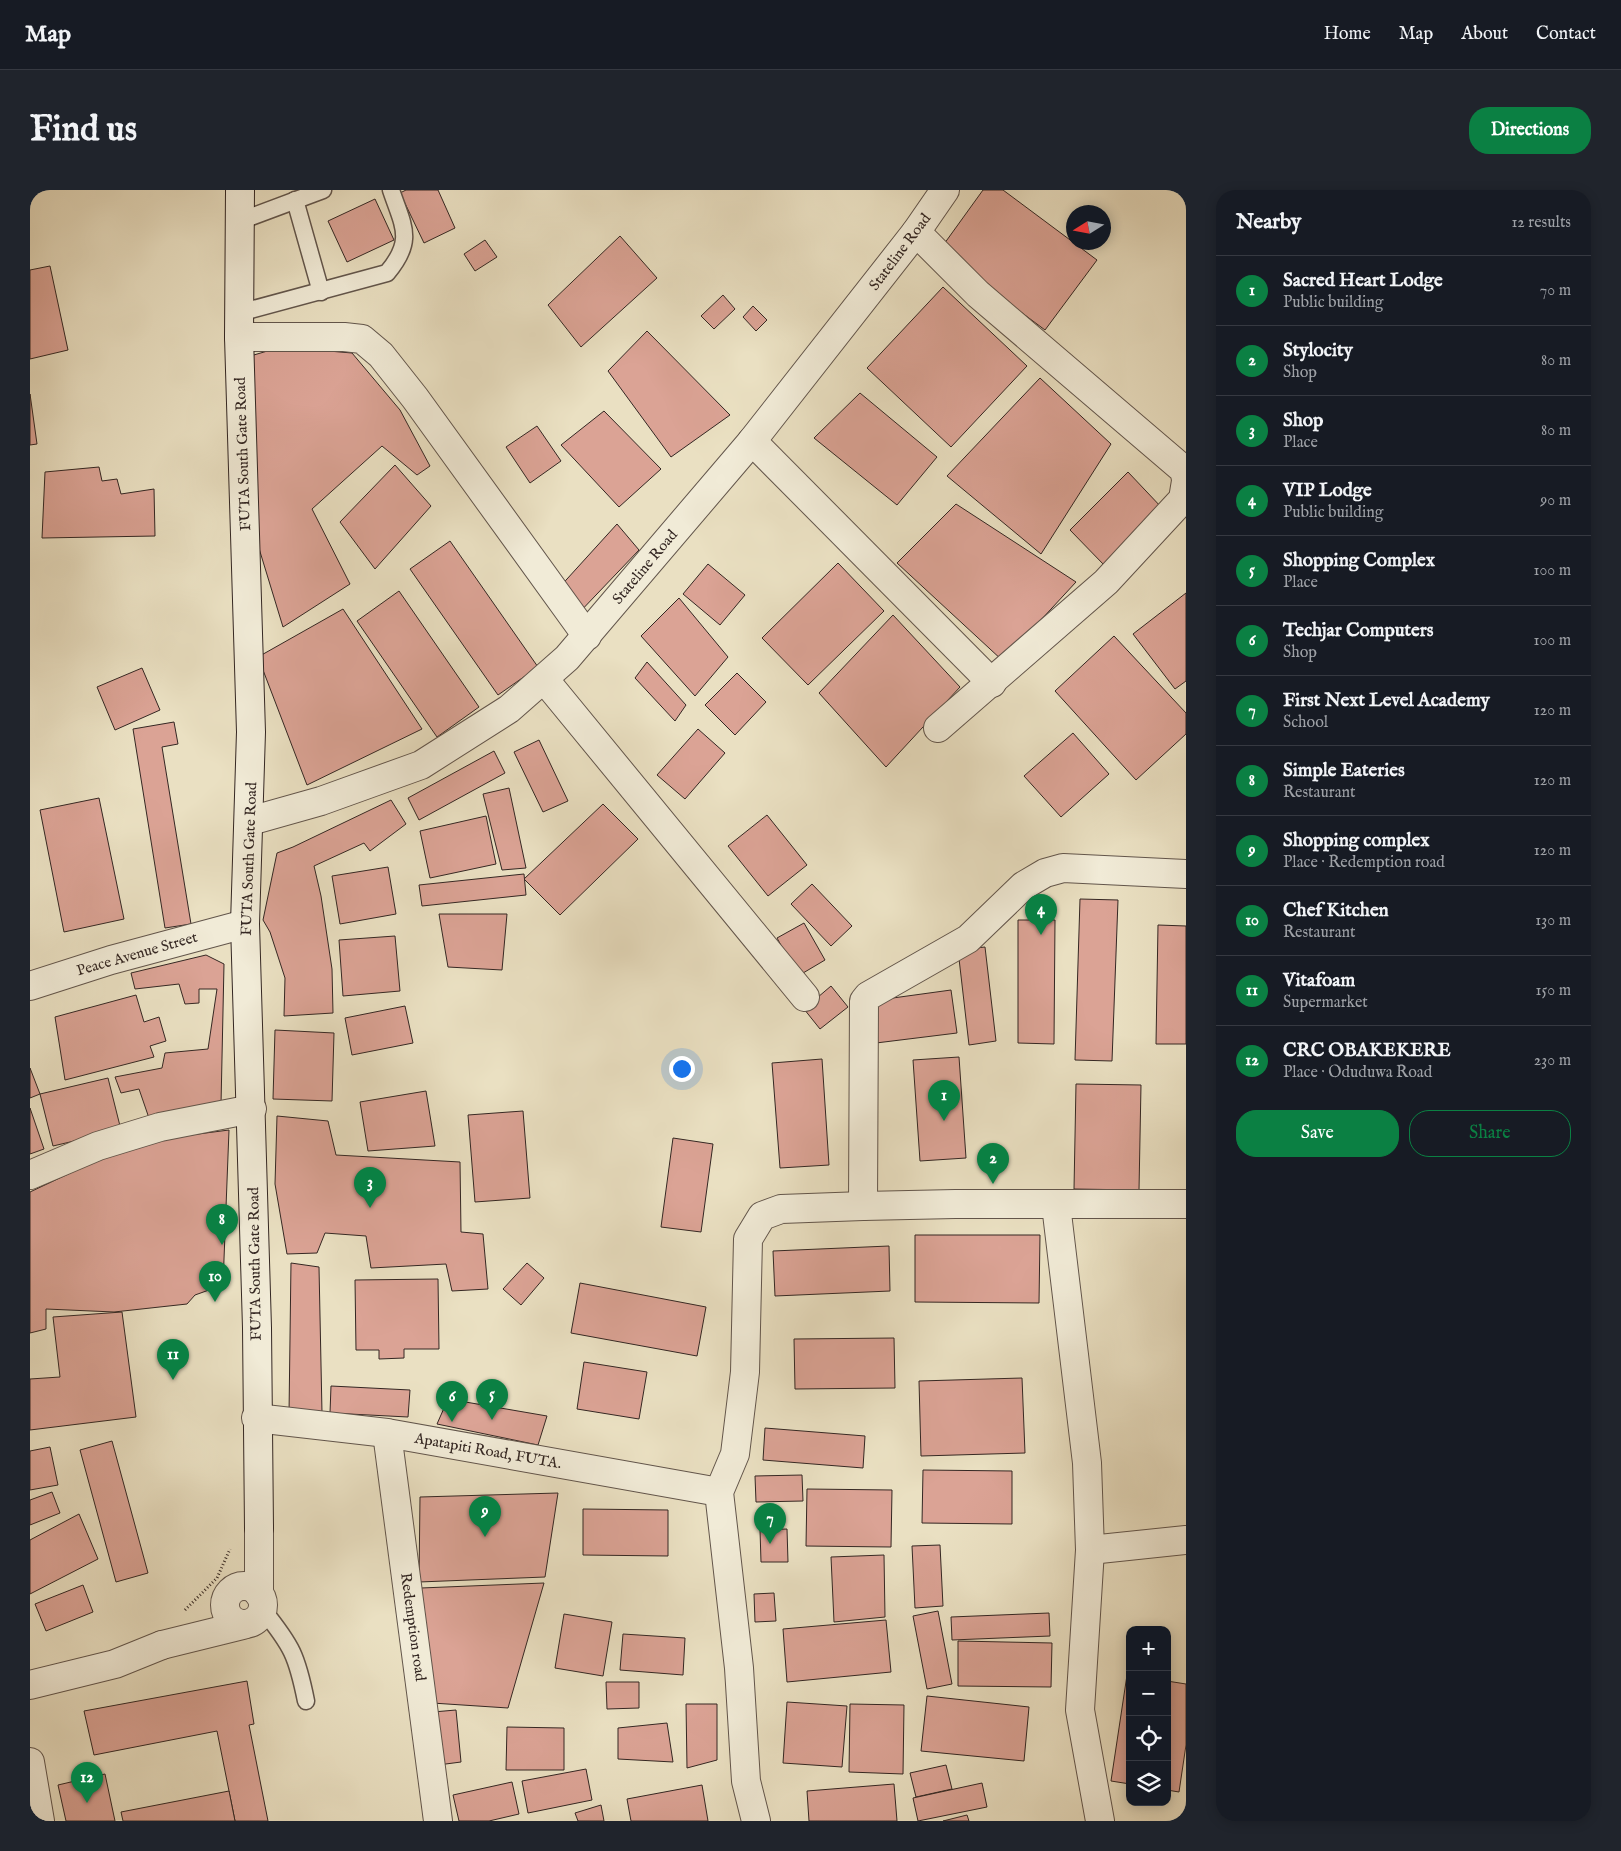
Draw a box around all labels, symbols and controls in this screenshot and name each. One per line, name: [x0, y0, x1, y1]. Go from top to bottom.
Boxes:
text: Map: [25, 19, 71, 50]
text: Home: [1324, 23, 1371, 46]
text: Map: [1399, 23, 1433, 46]
text: About: [1461, 23, 1508, 46]
text: Contact: [1536, 23, 1596, 46]
button: Directions: [1469, 107, 1591, 154]
text: Find us: [30, 108, 137, 153]
north arrow: [1066, 205, 1111, 250]
street label: Stateline Road: [865, 209, 936, 294]
text: Nearby: [1236, 209, 1301, 236]
text: 12 results: [1511, 213, 1571, 233]
text: Sacred Heart Lodge: [1283, 269, 1443, 293]
text: 1: [1249, 281, 1255, 301]
text: 70 m: [1540, 281, 1571, 301]
text: Public building: [1283, 293, 1383, 313]
text: Stylocity: [1283, 339, 1353, 363]
text: 2: [1248, 351, 1256, 371]
text: 80 m: [1541, 351, 1571, 371]
text: Shop: [1283, 363, 1317, 383]
street label: FUTA South Gate Road: [231, 376, 255, 531]
text: Shop: [1283, 409, 1323, 433]
text: 3: [1249, 421, 1255, 441]
text: 80 m: [1541, 421, 1571, 441]
text: Place: [1283, 433, 1318, 453]
text: VIP Lodge: [1283, 479, 1372, 503]
text: 4: [1248, 491, 1256, 511]
text: 90 m: [1540, 491, 1571, 511]
text: Public building: [1283, 503, 1383, 523]
street label: Stateline Road: [608, 525, 682, 608]
text: Shopping Complex: [1283, 549, 1435, 573]
text: 5: [1249, 561, 1255, 581]
text: 100 m: [1534, 561, 1571, 581]
text: Place: [1283, 573, 1318, 593]
text: Techjar Computers: [1283, 619, 1433, 643]
text: 6: [1249, 631, 1255, 651]
text: 100 m: [1534, 631, 1571, 651]
text: Shop: [1283, 643, 1317, 663]
text: First Next Level Academy: [1283, 689, 1490, 713]
text: 7: [1248, 701, 1256, 721]
text: 120 m: [1534, 701, 1571, 721]
text: School: [1283, 713, 1328, 733]
text: Simple Eateries: [1283, 759, 1405, 783]
text: 8: [1249, 771, 1255, 791]
text: 120 m: [1534, 771, 1571, 791]
street label: FUTA South Gate Road: [237, 781, 261, 936]
text: Restaurant: [1283, 783, 1356, 803]
text: Shopping complex: [1283, 829, 1430, 853]
text: 9: [1249, 841, 1255, 861]
text: 120 m: [1534, 841, 1571, 861]
text: Place · Redemption road: [1283, 853, 1445, 873]
pin: 4: [1025, 894, 1057, 935]
text: Chef Kitchen: [1283, 899, 1389, 923]
text: 10: [1245, 911, 1259, 931]
text: 130 m: [1535, 911, 1571, 931]
text: Restaurant: [1283, 923, 1356, 943]
street label: Peace Avenue Street: [74, 928, 200, 980]
text: Vitafoam: [1283, 969, 1355, 993]
text: 11: [1246, 981, 1258, 1001]
text: 150 m: [1536, 981, 1571, 1001]
text: Supermarket: [1283, 993, 1368, 1013]
text: CRC OBAKEKERE: [1283, 1039, 1451, 1063]
text: 12: [1245, 1051, 1259, 1071]
text: 230 m: [1534, 1051, 1571, 1071]
your location: [669, 1056, 695, 1082]
text: Place · Oduduwa Road: [1283, 1063, 1432, 1083]
pin: 1: [928, 1080, 960, 1121]
button: Save: [1236, 1110, 1399, 1157]
button: Share: [1409, 1110, 1571, 1157]
pin: 2: [977, 1143, 1009, 1184]
pin: 3: [354, 1167, 386, 1208]
street label: FUTA South Gate Road: [244, 1186, 266, 1341]
pin: 8: [206, 1204, 238, 1245]
pin: 10: [199, 1261, 231, 1302]
pin: 11: [157, 1339, 189, 1380]
pin: 5: [476, 1379, 508, 1420]
pin: 6: [436, 1381, 468, 1422]
street label: Apatapiti Road, FUTA.: [412, 1429, 563, 1473]
pin: 9: [469, 1496, 501, 1537]
pin: 7: [754, 1503, 786, 1544]
street label: Redemption road: [396, 1572, 430, 1683]
map controls: [1126, 1626, 1171, 1806]
button: +: [1126, 1626, 1171, 1671]
button: −: [1126, 1671, 1171, 1716]
button: locate: [1126, 1716, 1171, 1761]
button: layers: [1126, 1761, 1171, 1806]
pin: 12: [71, 1762, 103, 1803]

